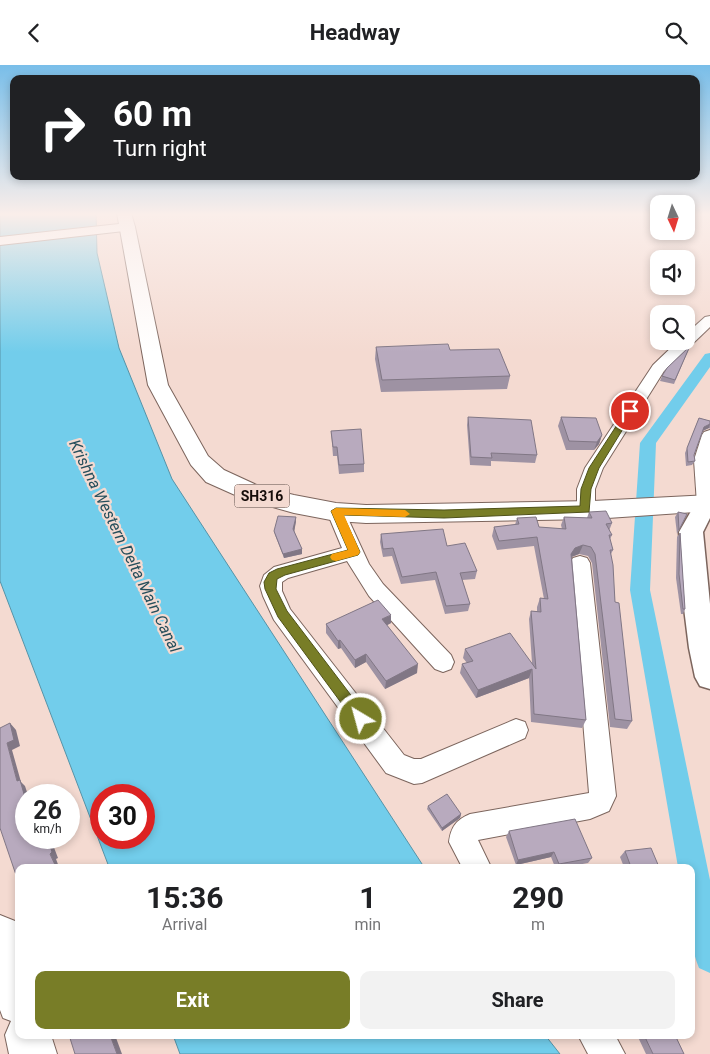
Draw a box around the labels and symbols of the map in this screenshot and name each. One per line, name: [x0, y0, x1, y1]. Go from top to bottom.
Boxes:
north arrow: [650, 195, 695, 240]
pin: [609, 390, 651, 432]
water label: Krishna Western Delta Main Canal: [65, 437, 185, 656]
road number: SH316: [234, 485, 290, 507]
position arrow: [334, 692, 386, 744]
speed limit sign: 30: [90, 784, 155, 849]

